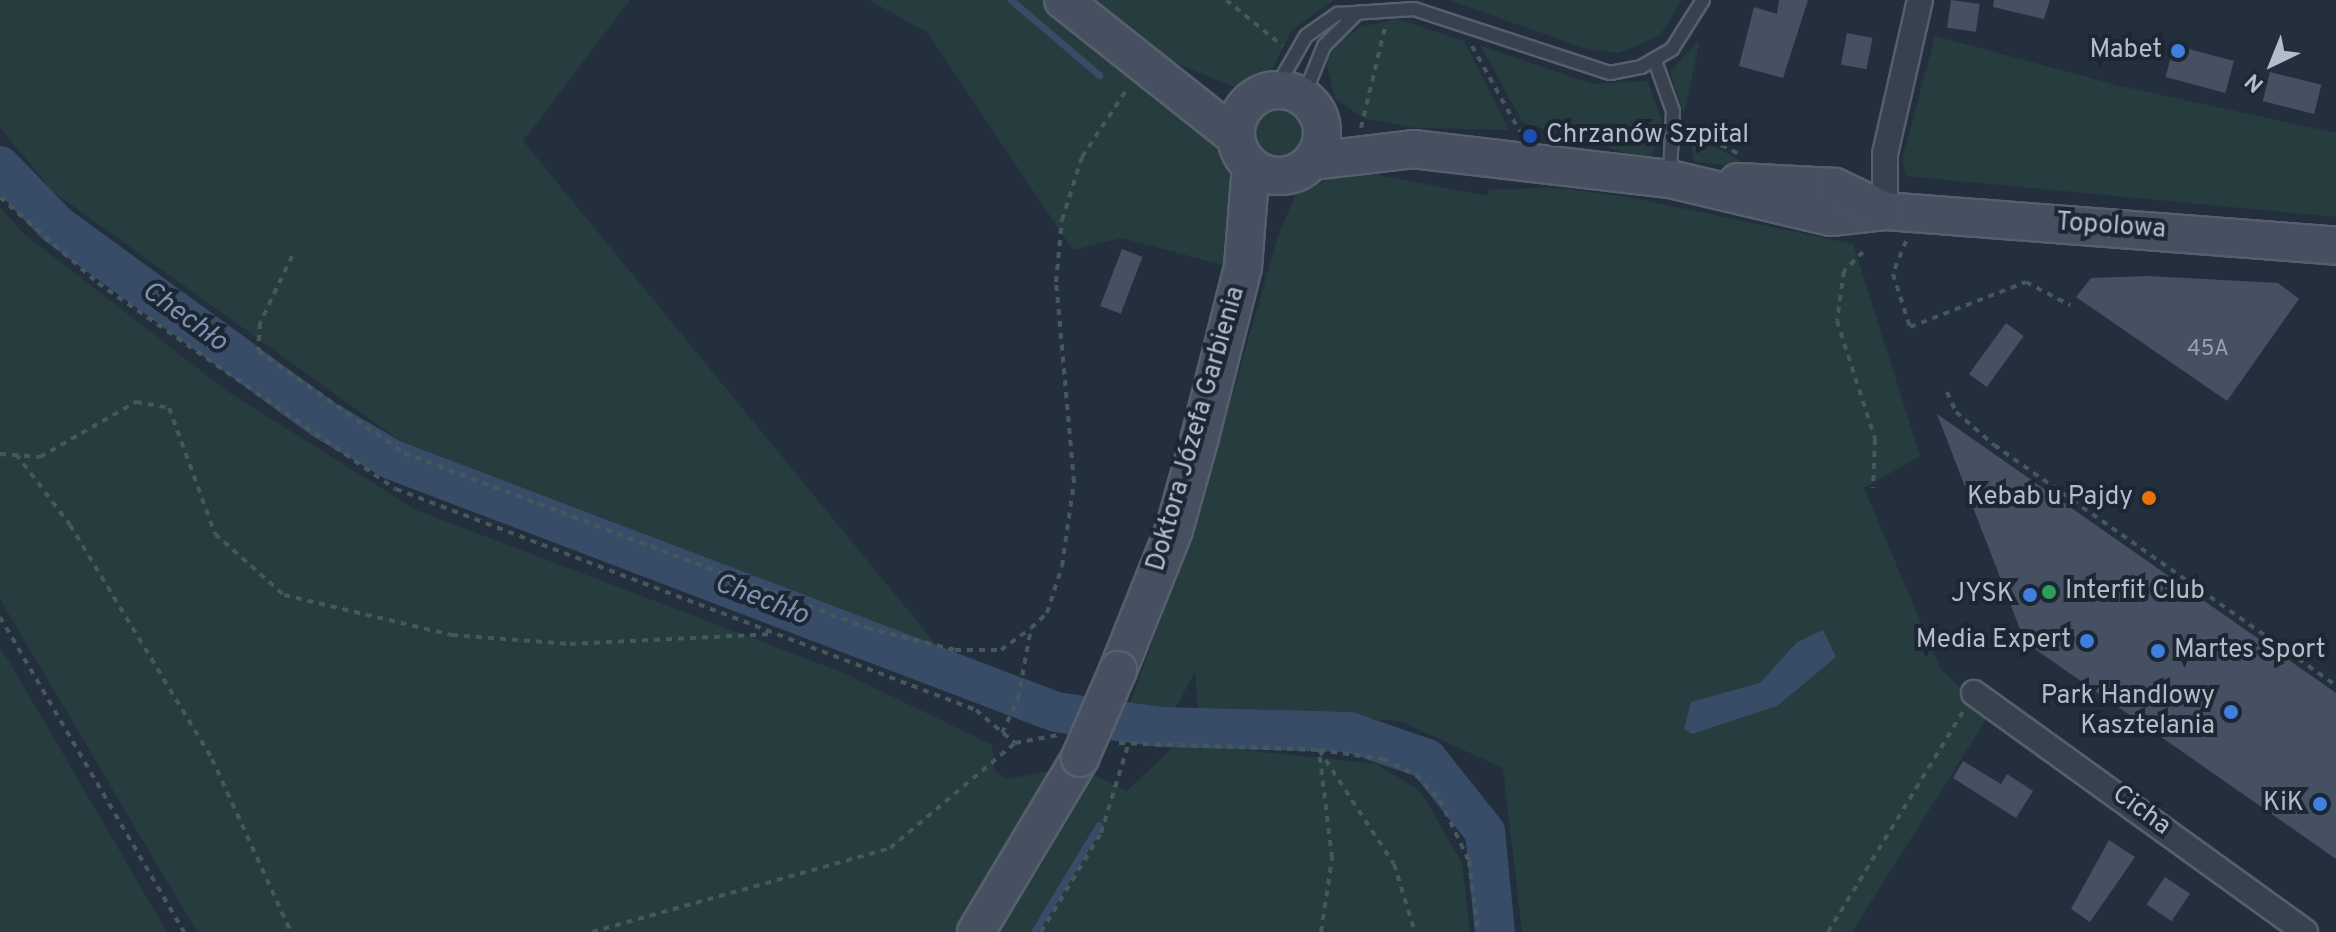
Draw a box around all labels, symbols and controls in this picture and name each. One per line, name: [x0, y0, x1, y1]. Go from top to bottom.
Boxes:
north arrow: [2232, 24, 2312, 104]
place label: Mabet: [2090, 35, 2162, 67]
marker: Mabet: [2169, 42, 2187, 60]
text: N: [2240, 67, 2270, 97]
place label: Chrzanów Szpital: [1546, 120, 1749, 152]
marker: Chrzanów Szpital: [1521, 127, 1539, 145]
street label: Topolowa: [2055, 208, 2167, 246]
water label: Chechło: [135, 275, 233, 359]
street label: Doktora Józefa Garbienia: [1141, 283, 1253, 575]
house number: 45A: [2187, 337, 2229, 363]
place label: Kebab u Pajdy: [1967, 482, 2133, 514]
marker: Kebab u Pajdy: [2140, 489, 2158, 507]
water label: Chechło: [709, 567, 813, 633]
place label: Interfit Club: [2065, 576, 2205, 608]
place label: JYSK: [1951, 579, 2014, 611]
marker: Interfit Club: [2040, 583, 2058, 601]
marker: JYSK: [2021, 586, 2039, 604]
place label: Media Expert: [1916, 625, 2071, 657]
marker: Media Expert: [2078, 632, 2096, 650]
place label: Martes Sport: [2174, 635, 2326, 667]
marker: Martes Sport: [2149, 642, 2167, 660]
place label: Park Handlowy Kasztelania: [2041, 681, 2215, 742]
marker: Park Handlowy Kasztelania: [2222, 703, 2240, 721]
street label: Cicha: [2106, 779, 2176, 843]
place label: KiK: [2263, 788, 2304, 820]
marker: KiK: [2311, 795, 2329, 813]

